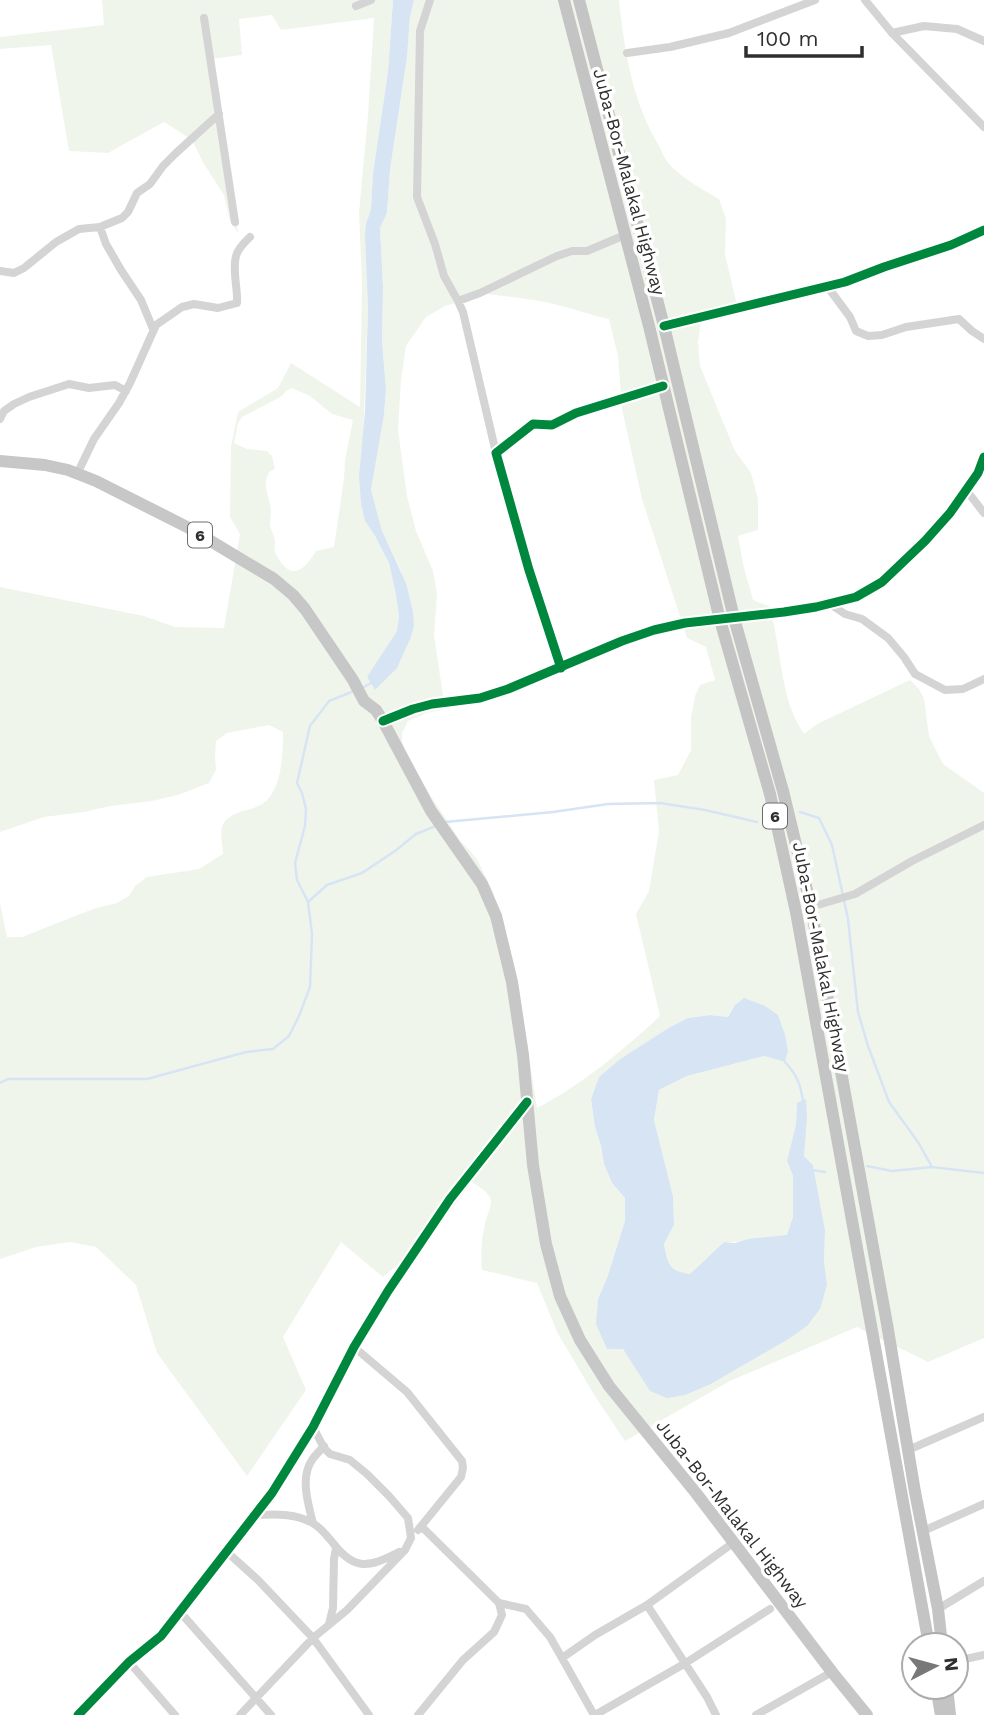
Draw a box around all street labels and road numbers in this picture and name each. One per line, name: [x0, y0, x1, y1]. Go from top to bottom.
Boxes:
street label: Juba-Bor-Malakal Highway: [589, 66, 670, 298]
road number: 6: [188, 522, 212, 548]
road number: 6: [763, 804, 787, 828]
street label: Juba-Bor-Malakal Highway: [789, 840, 854, 1074]
street label: Juba-Bor-Malakal Highway: [652, 1415, 813, 1613]

